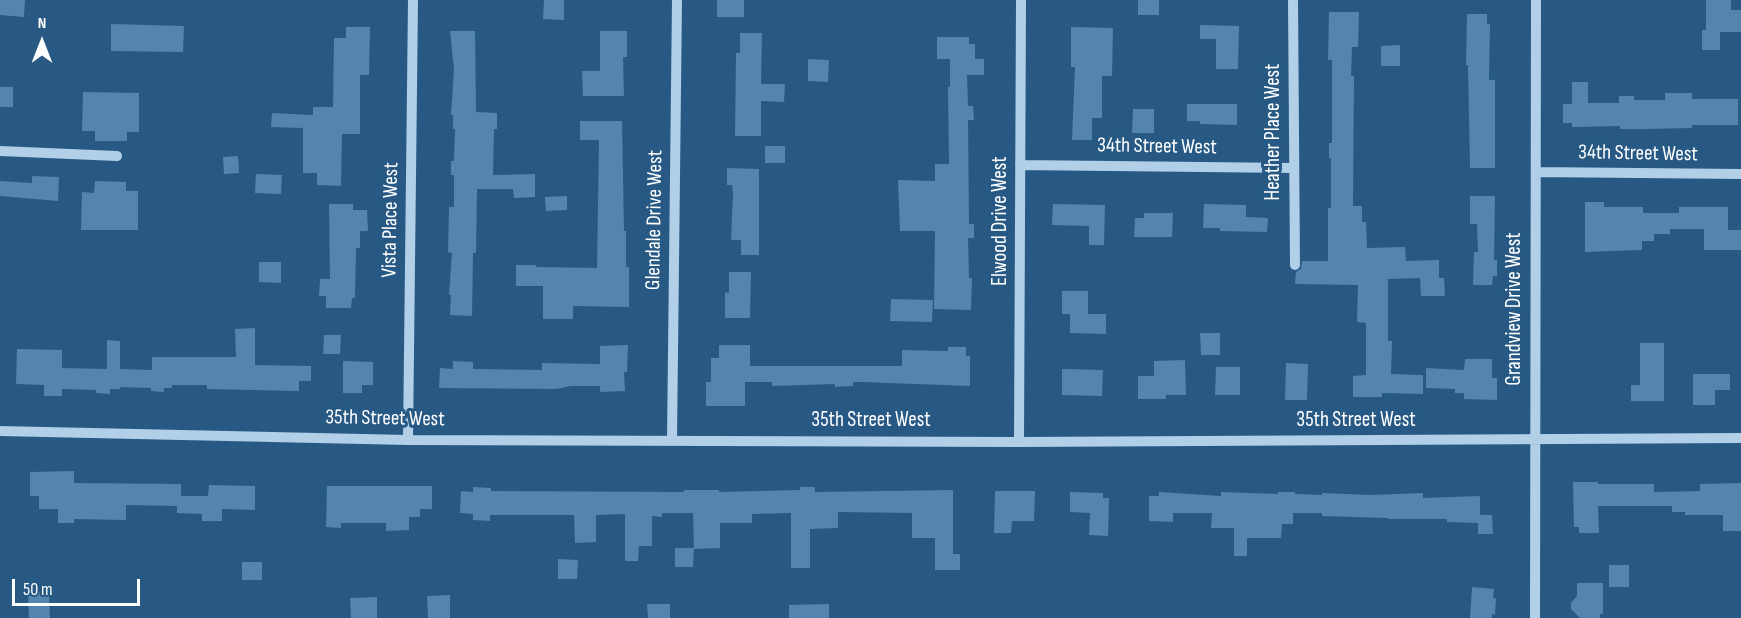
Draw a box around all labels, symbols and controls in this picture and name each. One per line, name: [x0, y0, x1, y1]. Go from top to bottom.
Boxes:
north arrow: [12, 12, 72, 72]
text: N: [38, 14, 46, 33]
street label: Heather Place West: [1261, 63, 1287, 201]
street label: 34th Street West: [1097, 133, 1217, 161]
street label: 34th Street West: [1578, 140, 1698, 168]
street label: Glendale Drive West: [641, 150, 669, 290]
street label: Elwood Drive West: [988, 156, 1014, 286]
street label: Vista Place West: [377, 162, 405, 278]
street label: Grandview Drive West: [1502, 232, 1528, 386]
street label: 35th Street West: [325, 405, 445, 433]
street label: 35th Street West: [811, 408, 931, 434]
street label: 35th Street West: [1296, 408, 1416, 434]
scale bar: [15, 567, 142, 605]
text: 50 m: [23, 579, 53, 600]

